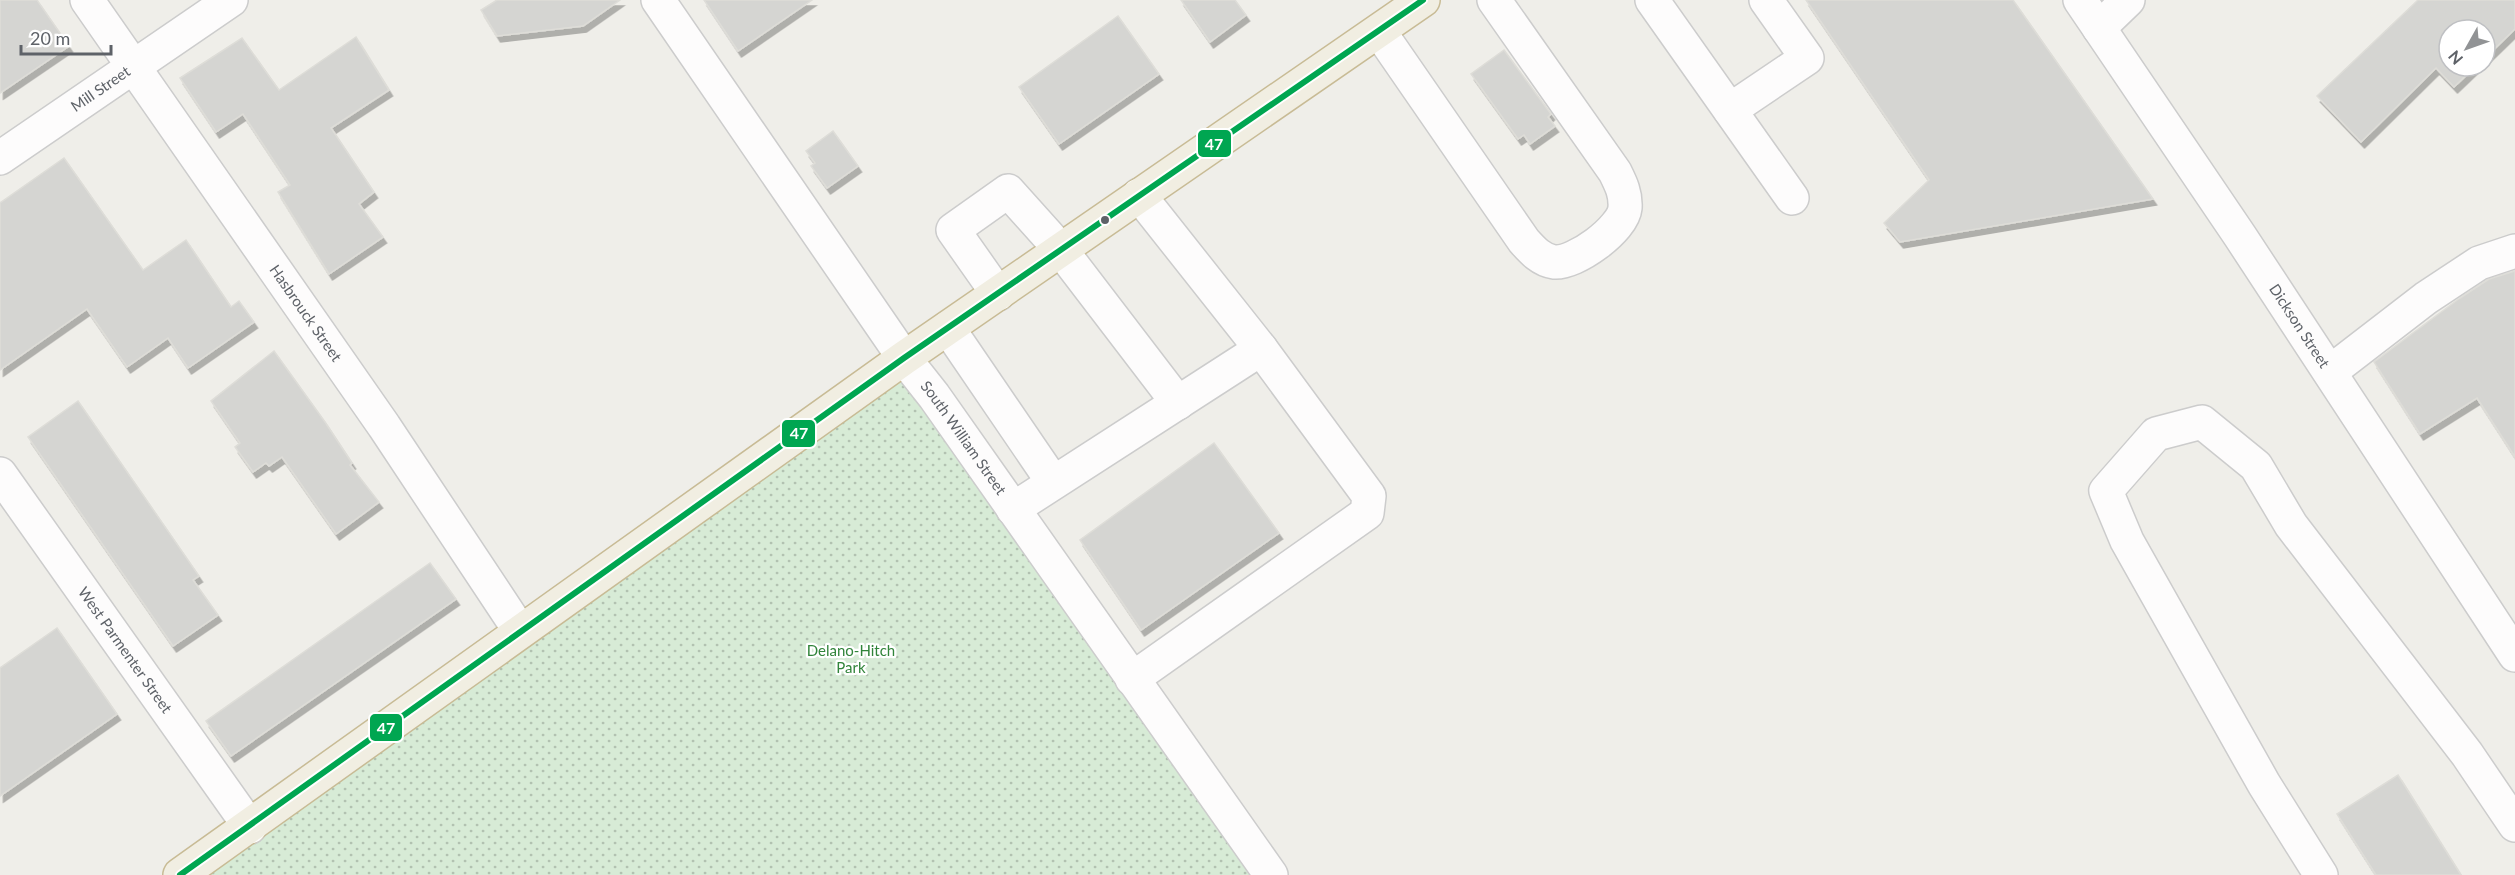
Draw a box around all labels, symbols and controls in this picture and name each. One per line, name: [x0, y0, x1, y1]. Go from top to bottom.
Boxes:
scale bar: [21, 18, 111, 56]
north arrow: [2437, 18, 2497, 78]
text: 20 m: [30, 27, 70, 49]
text: N: [2444, 47, 2466, 69]
street label: Mill Street: [67, 61, 134, 115]
line badge: 47: [1197, 129, 1232, 158]
text: 47: [1205, 134, 1223, 153]
unlabelled marker: [1099, 214, 1111, 226]
street label: Hasbrouck Street: [266, 261, 347, 365]
street label: Dickson Street: [2266, 280, 2334, 371]
street label: South William Street: [918, 377, 1011, 498]
line badge: 47: [781, 419, 816, 448]
text: 47: [790, 423, 808, 442]
street label: West Parmenter Street: [75, 583, 177, 717]
park label: Delano-Hitch Park: [807, 641, 895, 676]
line badge: 47: [369, 713, 403, 742]
text: 47: [377, 718, 395, 737]

